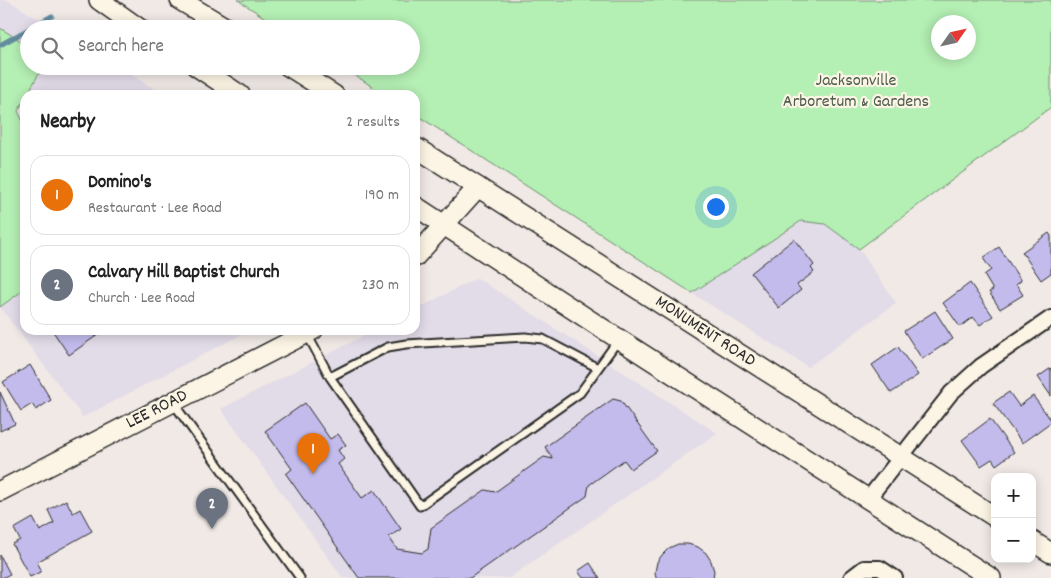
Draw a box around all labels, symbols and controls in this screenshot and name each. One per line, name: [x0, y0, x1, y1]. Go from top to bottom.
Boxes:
north arrow: [931, 15, 976, 60]
search box: [20, 20, 420, 75]
icon: search: [38, 34, 66, 62]
text: Search here: [78, 34, 164, 61]
park label: Jacksonville Arboretum & Gardens: [783, 69, 929, 115]
text: Nearby: [40, 108, 95, 138]
text: 2 results: [346, 111, 400, 134]
text: Domino's: [88, 170, 152, 197]
text: 1: [55, 184, 59, 207]
text: 190 m: [365, 184, 399, 207]
your location: [703, 194, 729, 220]
text: Restaurant · Lee Road: [88, 197, 222, 220]
text: Calvary Hill Baptist Church: [88, 260, 280, 287]
text: 2: [54, 274, 61, 297]
text: 230 m: [362, 274, 399, 297]
text: Church · Lee Road: [88, 287, 195, 310]
street label: MONUMENT ROAD: [650, 290, 760, 374]
street label: LEE ROAD: [122, 384, 192, 436]
pin: 1: [297, 433, 329, 474]
map controls: [991, 473, 1036, 563]
button: +: [991, 473, 1036, 518]
pin: 2: [196, 488, 228, 529]
button: −: [991, 518, 1036, 563]

